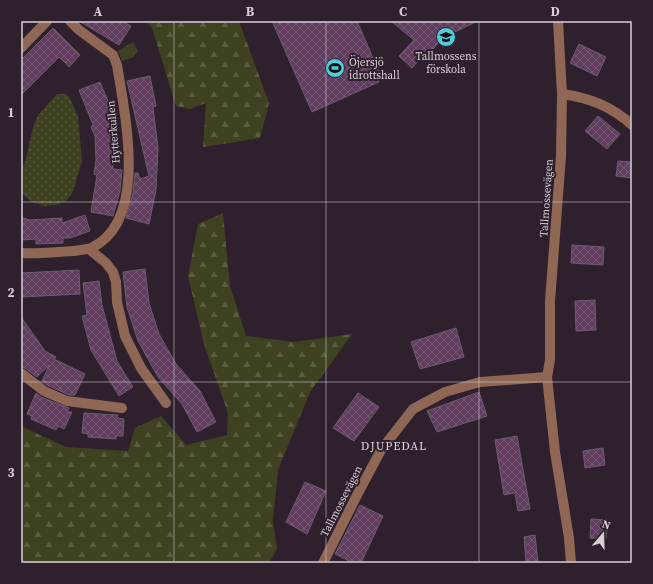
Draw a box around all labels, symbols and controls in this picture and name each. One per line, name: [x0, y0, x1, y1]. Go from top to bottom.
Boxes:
text: A: [94, 3, 103, 20]
text: B: [246, 3, 255, 20]
text: C: [399, 3, 407, 20]
text: D: [550, 3, 560, 20]
school or university icon: Tallmossens förskola: [435, 26, 457, 48]
place label: Tallmossens förskola: [416, 49, 477, 77]
place label: Öjersjö idrottshall: [349, 54, 400, 83]
sports icon: Öjersjö idrottshall: [324, 57, 346, 79]
street label: Hytterkullen: [103, 100, 124, 164]
text: 1: [7, 104, 15, 121]
street label: Tallmossevägen: [536, 158, 557, 238]
text: 2: [7, 284, 15, 301]
district label: DJUPEDAL: [361, 438, 427, 454]
street label: Tallmossevägen: [317, 463, 366, 539]
text: 3: [7, 464, 15, 481]
north arrow: [583, 514, 623, 554]
text: N: [600, 517, 612, 533]

